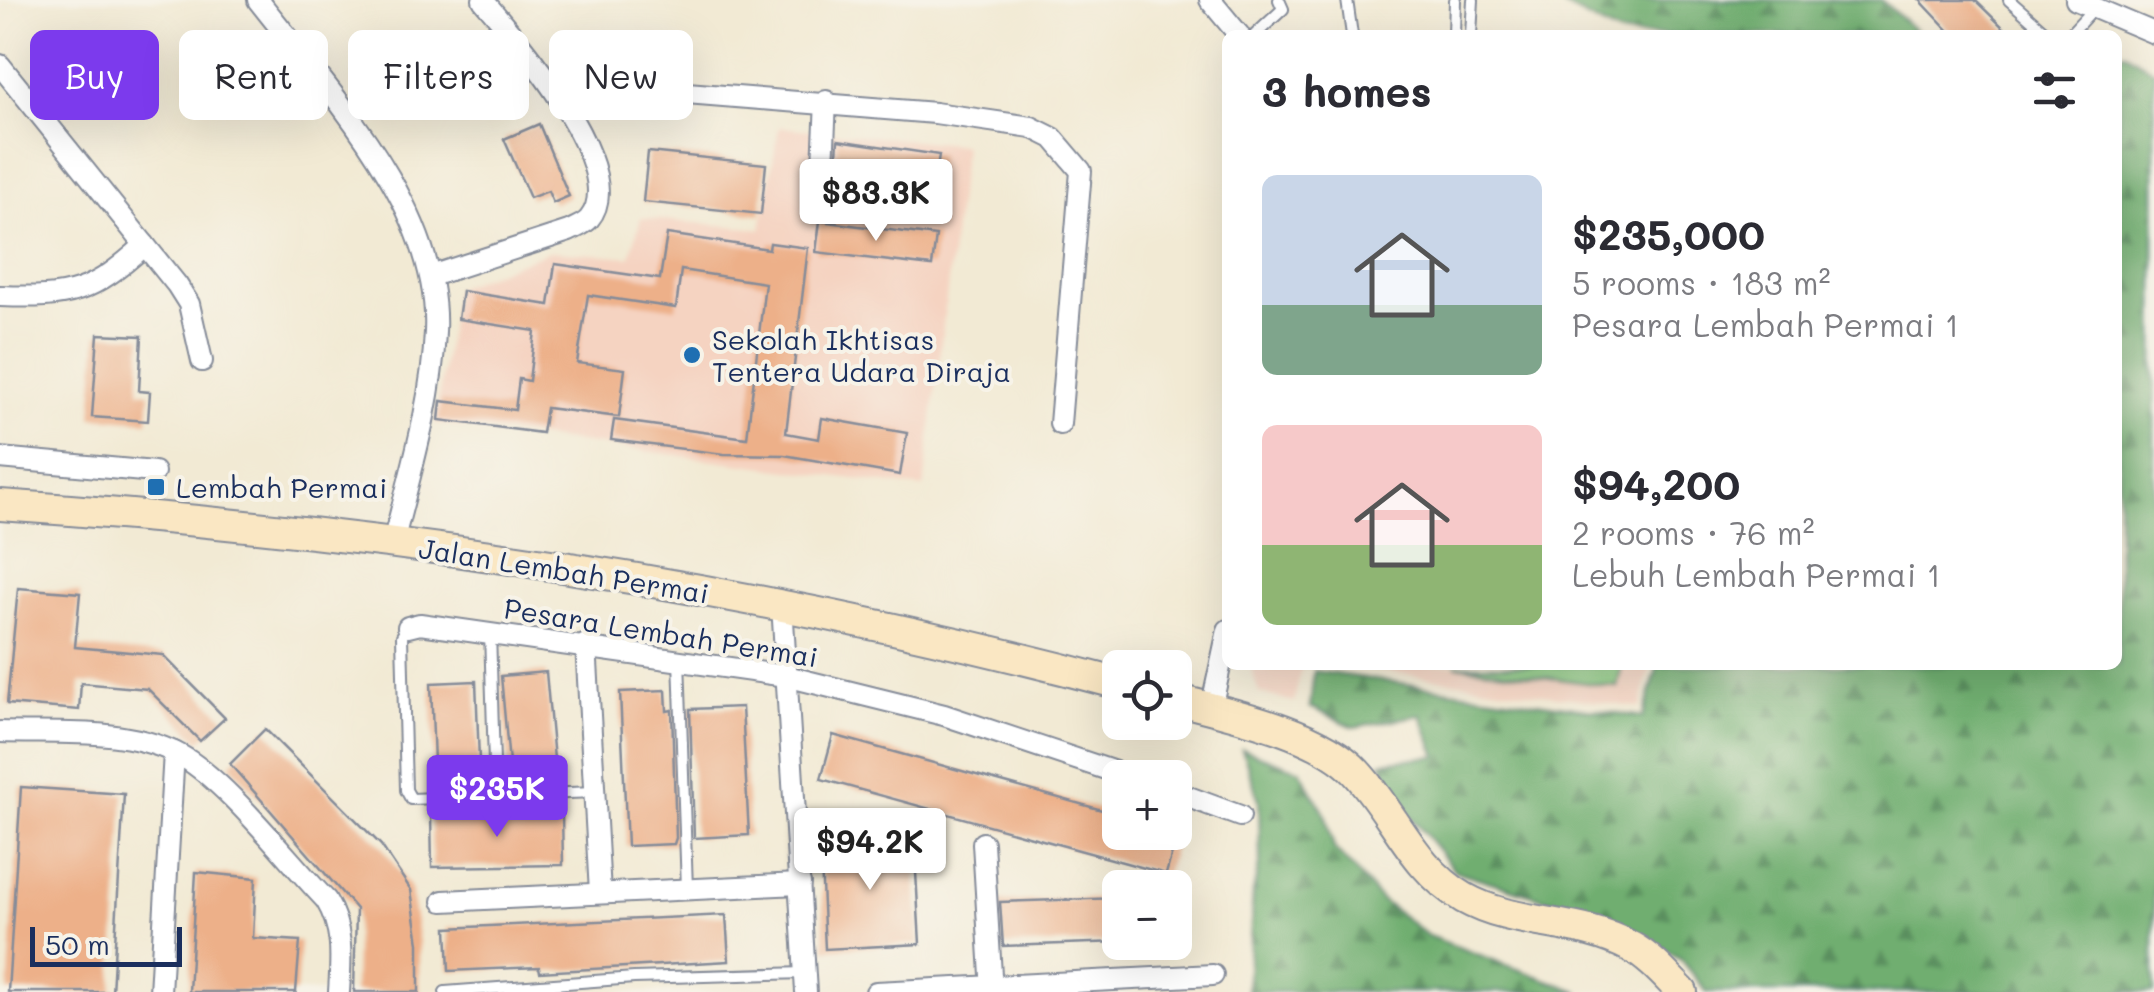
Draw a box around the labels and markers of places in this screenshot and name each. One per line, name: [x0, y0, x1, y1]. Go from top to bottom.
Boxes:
pin: $83.3K: [795, 159, 957, 244]
place label: Sekolah Ikhtisas Tentera Udara Diraja: [712, 321, 1011, 389]
marker: Sekolah Ikhtisas Tentera Udara Diraja: [681, 344, 703, 366]
place label: Lembah Permai: [176, 469, 387, 505]
marker: Lembah Permai: [145, 476, 167, 498]
pin: $235K: [427, 755, 567, 840]
pin: $94.2K: [789, 808, 951, 893]

